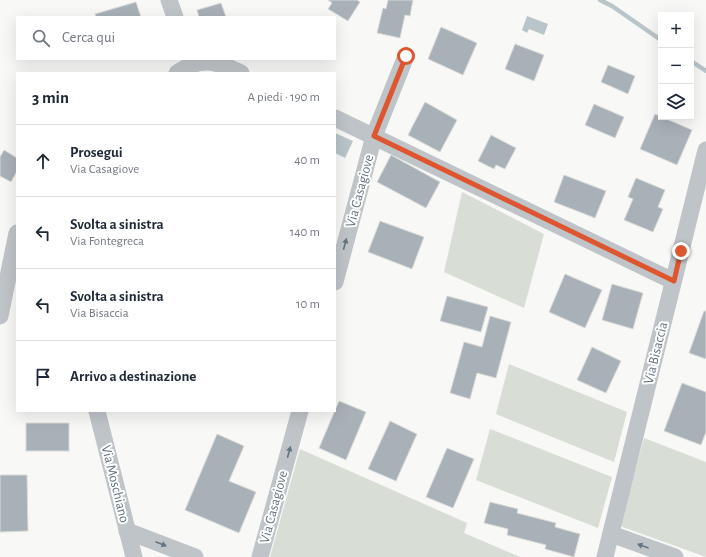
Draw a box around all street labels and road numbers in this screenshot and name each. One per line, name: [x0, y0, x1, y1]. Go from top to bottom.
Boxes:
street label: Via Casagiove: [344, 153, 376, 229]
street label: Via Bisaccia: [642, 320, 671, 385]
street label: Via Moschiano: [99, 444, 131, 524]
street label: Via Casagiove: [258, 469, 290, 545]

